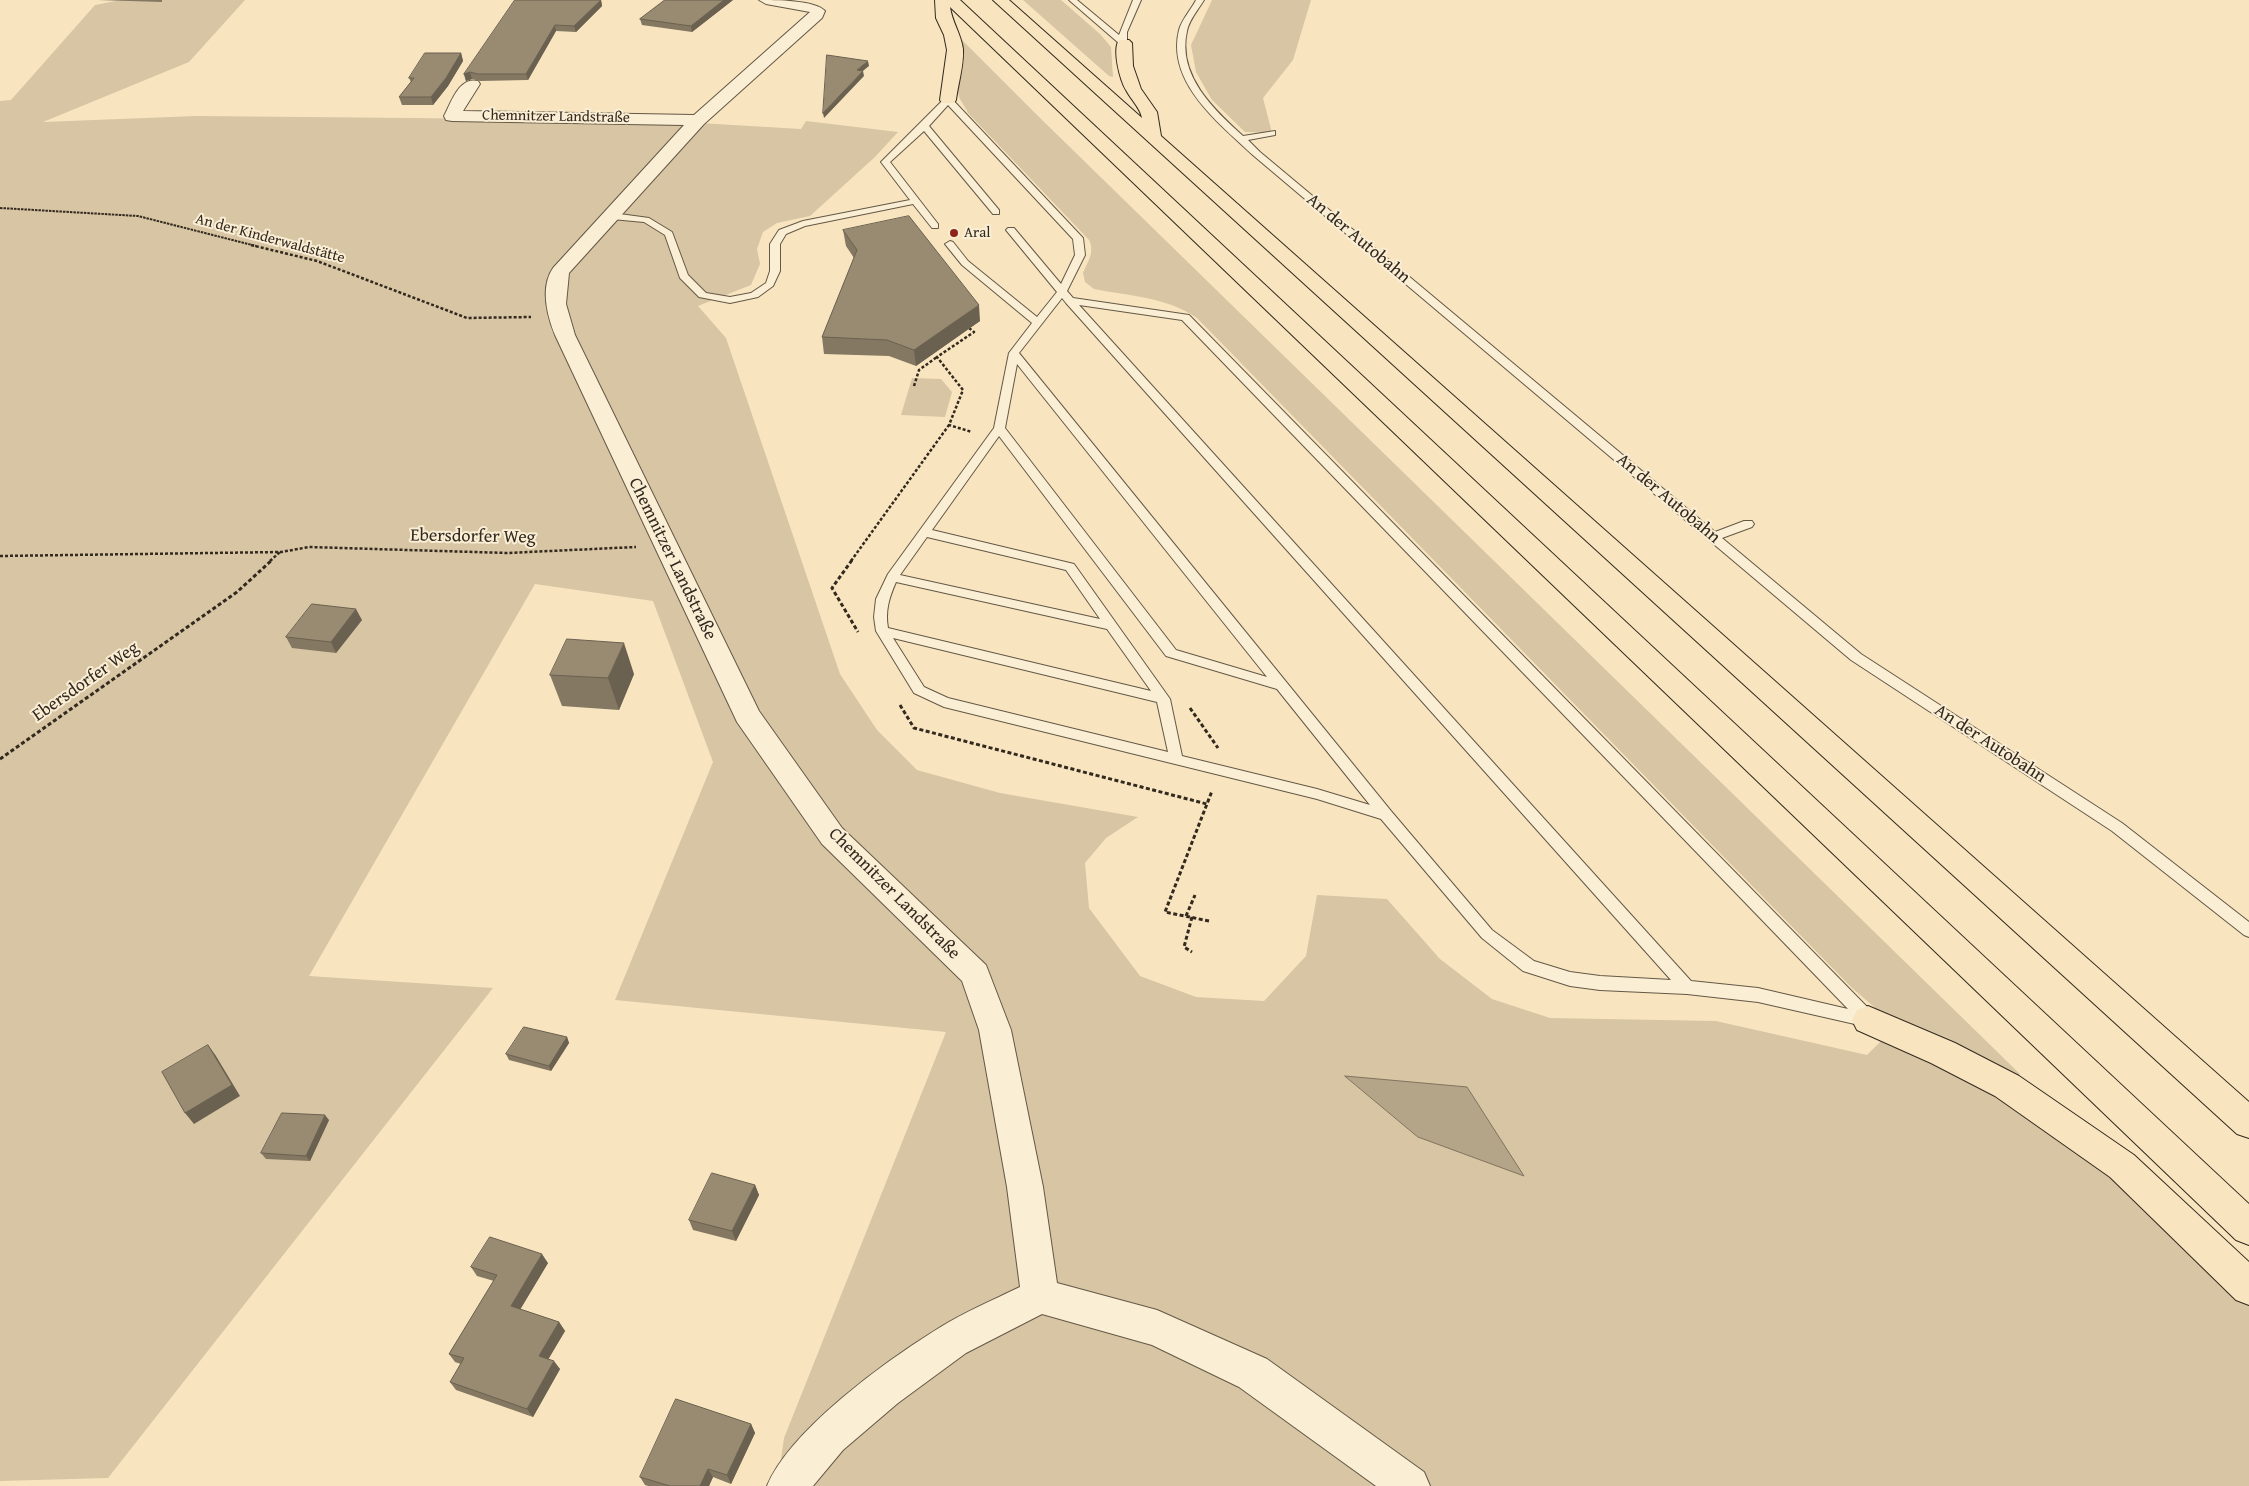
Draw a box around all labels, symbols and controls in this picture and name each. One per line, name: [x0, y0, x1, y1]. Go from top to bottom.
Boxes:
street label: Chemnitzer Landstraße: [482, 107, 630, 127]
street label: An der Autobahn: [1302, 189, 1414, 289]
street label: An der Kinderwaldstätte: [193, 210, 347, 268]
place label: Aral: [964, 224, 990, 242]
marker: Aral: [948, 227, 960, 239]
street label: An der Autobahn: [1612, 449, 1724, 549]
street label: Chemnitzer Landstraße: [623, 474, 721, 644]
street label: Ebersdorfer Weg: [410, 525, 536, 549]
street label: Ebersdorfer Weg: [29, 637, 143, 727]
street label: An der Autobahn: [1930, 700, 2050, 788]
street label: Chemnitzer Landstraße: [824, 824, 964, 964]

